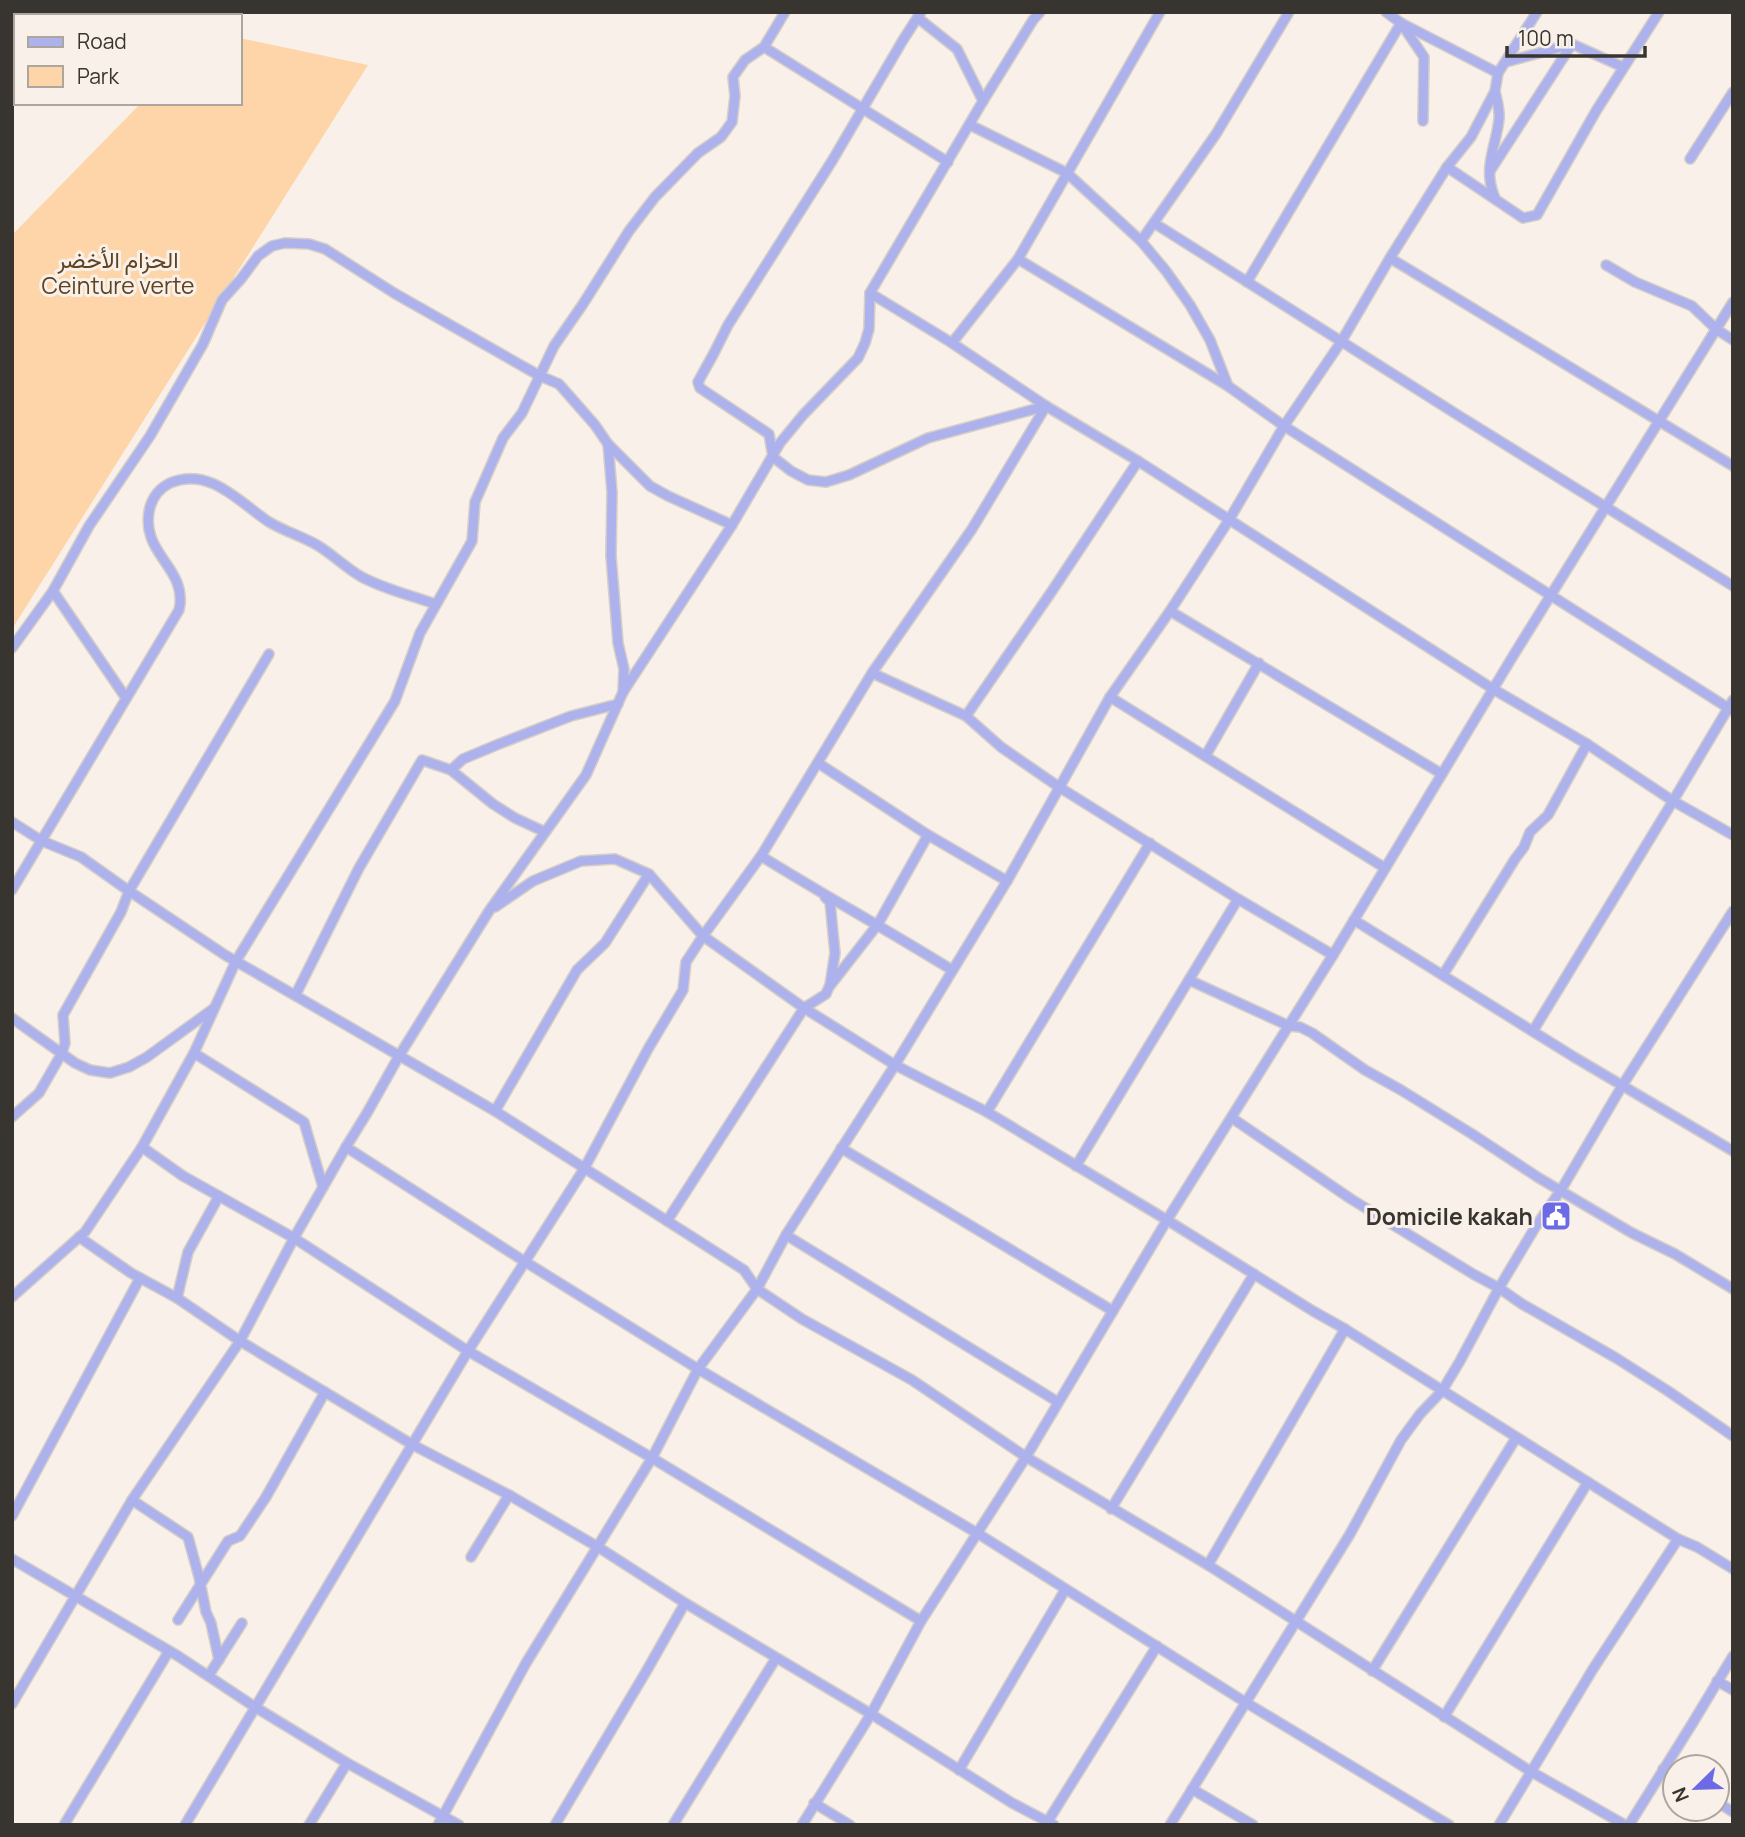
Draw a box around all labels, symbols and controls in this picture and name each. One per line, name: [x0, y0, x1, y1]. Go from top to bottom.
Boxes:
legend: [14, 14, 242, 105]
scale bar: [1507, 14, 1645, 58]
text: 100 m: [1518, 24, 1574, 52]
text: Road: [77, 27, 127, 55]
text: Park: [77, 62, 119, 90]
park label: الحزام الأخضر Ceinture verte: [41, 243, 195, 301]
public building icon: Domicile kakah: [1539, 1199, 1573, 1233]
place label: Domicile kakah: [1366, 1200, 1533, 1232]
north arrow: [1661, 1753, 1731, 1823]
text: N: [1666, 1783, 1695, 1806]

